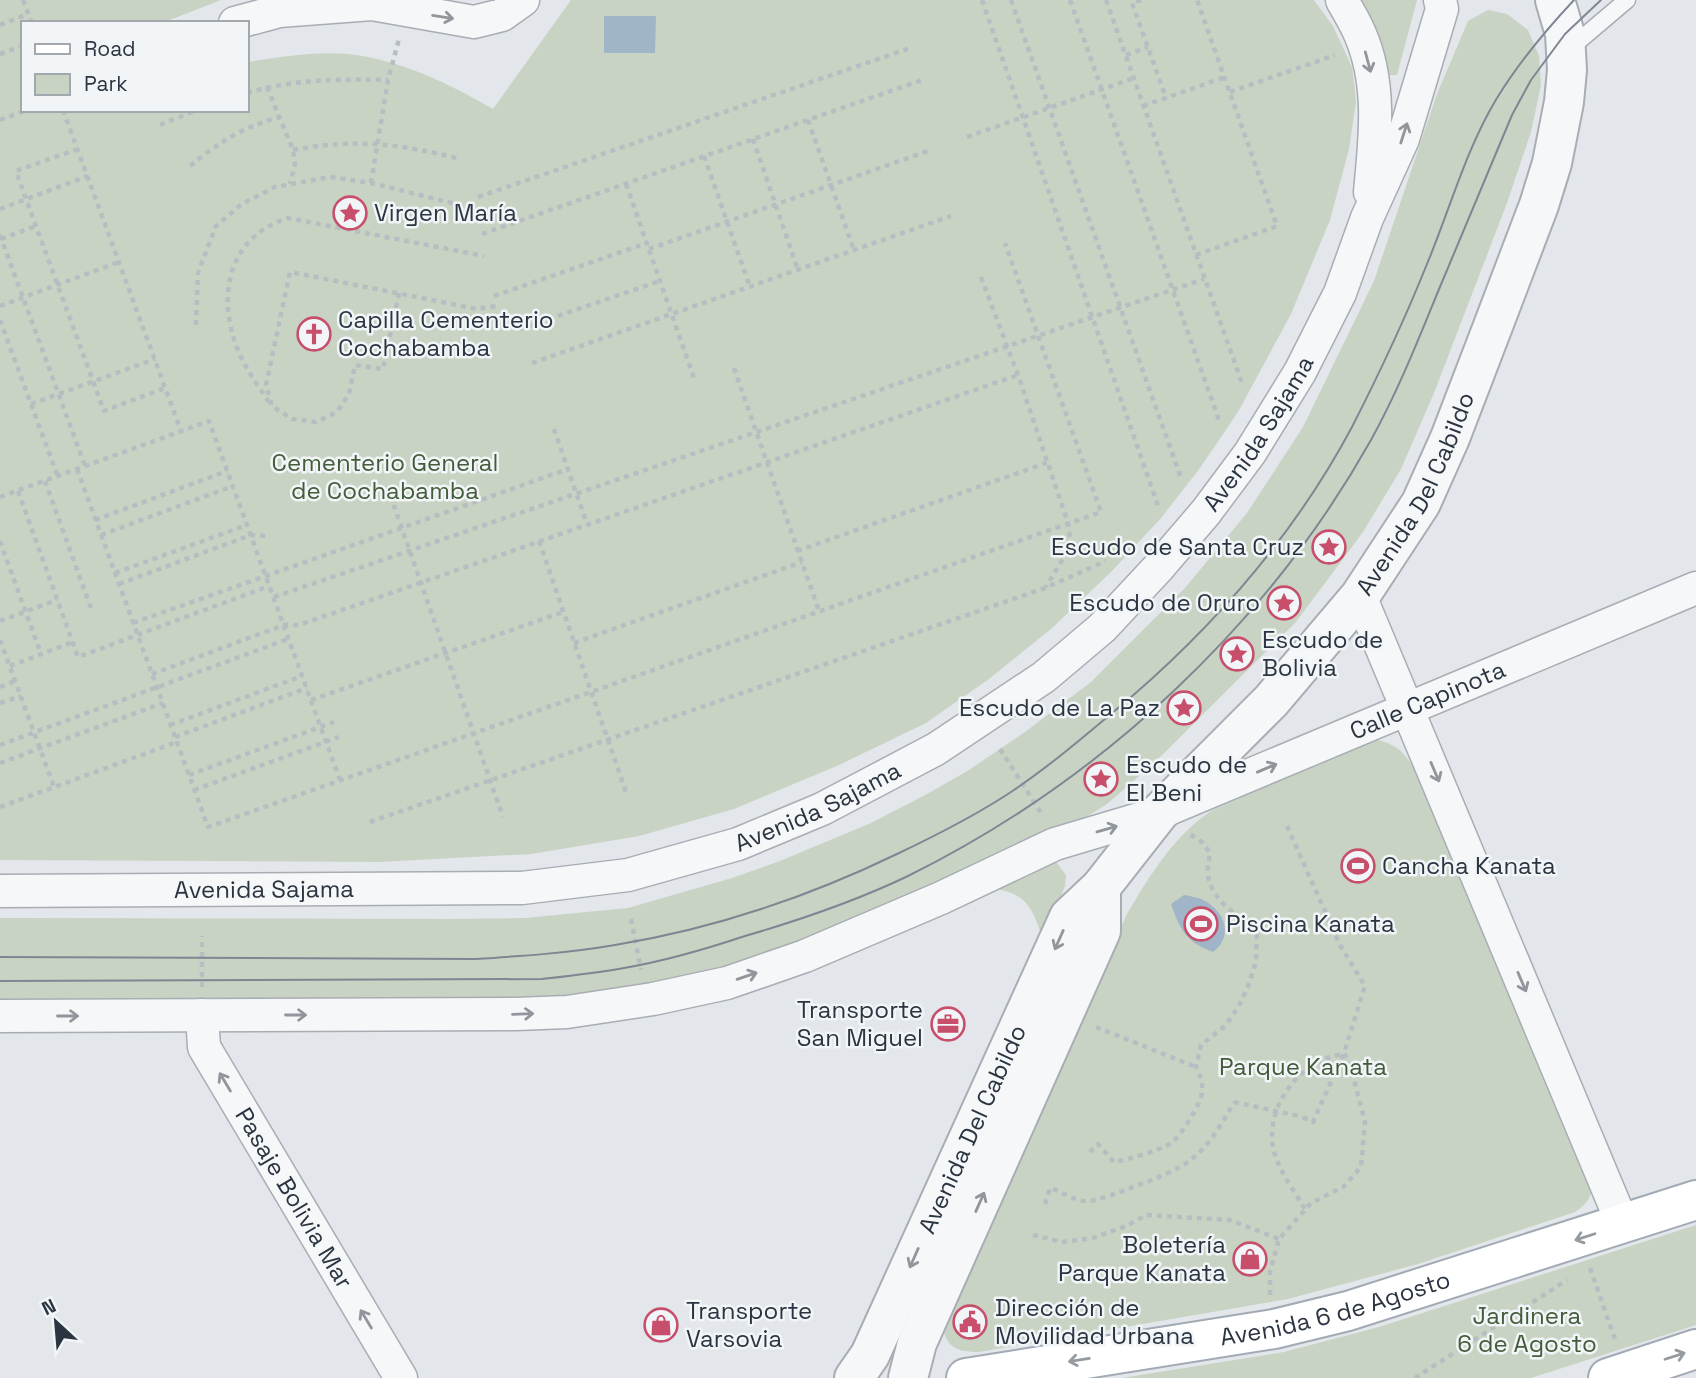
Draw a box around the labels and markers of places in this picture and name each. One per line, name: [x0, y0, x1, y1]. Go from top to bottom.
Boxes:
place icon: Virgen María: [331, 194, 369, 232]
place label: Virgen María: [374, 197, 517, 228]
place label: Capilla Cementerio Cochabamba: [338, 304, 554, 363]
church icon: Capilla Cementerio Cochabamba: [295, 315, 333, 353]
place icon: Escudo de Santa Cruz: [1310, 528, 1348, 566]
place label: Escudo de Santa Cruz: [1051, 531, 1304, 562]
place icon: Escudo de Oruro: [1265, 584, 1303, 622]
place label: Escudo de Oruro: [1069, 587, 1260, 618]
place label: Escudo de Bolivia: [1262, 624, 1383, 683]
place icon: Escudo de Bolivia: [1218, 635, 1256, 673]
place icon: Escudo de La Paz: [1165, 689, 1203, 727]
place label: Escudo de La Paz: [959, 692, 1160, 723]
place label: Escudo de El Beni: [1126, 749, 1247, 808]
place icon: Escudo de El Beni: [1082, 760, 1120, 798]
sports icon: Cancha Kanata: [1339, 847, 1377, 885]
place label: Cancha Kanata: [1382, 850, 1556, 881]
sports icon: Piscina Kanata: [1182, 905, 1220, 943]
place label: Piscina Kanata: [1226, 908, 1395, 939]
place label: Transporte San Miguel: [797, 994, 923, 1053]
office icon: Transporte San Miguel: [929, 1005, 967, 1043]
place label: Boletería Parque Kanata: [1058, 1229, 1226, 1288]
shop icon: Boletería Parque Kanata: [1231, 1240, 1269, 1278]
place label: Dirección de Movilidad Urbana: [995, 1292, 1194, 1351]
place label: Transporte Varsovia: [686, 1295, 812, 1354]
public building icon: Dirección de Movilidad Urbana: [951, 1303, 989, 1341]
shop icon: Transporte Varsovia: [642, 1306, 680, 1344]

